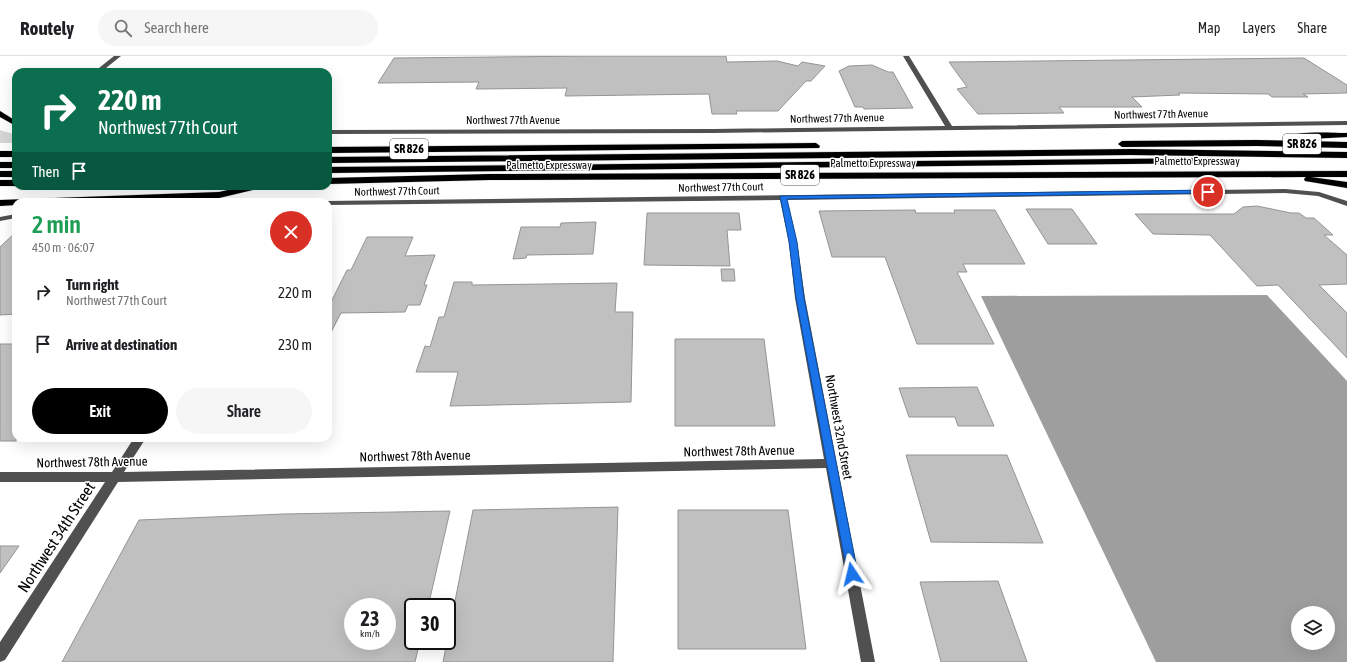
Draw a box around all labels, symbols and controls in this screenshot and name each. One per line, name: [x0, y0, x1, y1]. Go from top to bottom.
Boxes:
search box: [98, 10, 378, 46]
text: Routely: [20, 17, 74, 39]
icon: search: [112, 17, 134, 39]
text: Search here: [144, 19, 209, 36]
text: Map: [1198, 20, 1220, 36]
text: Layers: [1242, 20, 1275, 36]
text: Share: [1297, 20, 1327, 36]
icon: right: [32, 84, 84, 136]
text: 220 m: [98, 84, 161, 116]
street label: Northwest 77th Avenue: [1114, 107, 1208, 121]
street label: Northwest 77th Avenue: [790, 111, 884, 125]
street label: Northwest 77th Avenue: [466, 114, 560, 126]
text: Northwest 77th Court: [98, 117, 238, 138]
road number: SR 826: [1283, 134, 1321, 154]
road number: SR 826: [390, 139, 428, 159]
street label: Palmetto Expressway: [1154, 155, 1240, 167]
street label: Palmetto Expressway: [830, 157, 916, 169]
street label: Palmetto Expressway: [506, 159, 592, 171]
icon: arrive: [68, 160, 90, 182]
text: Then: [32, 163, 60, 180]
road number: SR 826: [781, 165, 819, 185]
pin: [1191, 175, 1225, 209]
street label: Northwest 77th Court: [678, 180, 764, 194]
icon: arrive: [1197, 181, 1219, 203]
street label: Northwest 77th Court: [354, 184, 440, 198]
text: 2 min: [32, 211, 81, 238]
button: close: [270, 211, 312, 253]
text: 450 m · 06:07: [32, 240, 95, 255]
text: Turn right: [66, 276, 119, 293]
icon: right: [32, 281, 54, 303]
text: 220 m: [278, 284, 312, 301]
text: Northwest 77th Court: [66, 293, 167, 308]
icon: arrive: [32, 333, 54, 355]
text: Arrive at destination: [66, 336, 177, 353]
text: 230 m: [278, 336, 312, 353]
street label: Northwest 32nd Street: [822, 373, 856, 481]
button: Exit: [32, 388, 168, 434]
button: Share: [176, 388, 312, 434]
street label: Northwest 78th Avenue: [683, 443, 795, 459]
street label: Northwest 78th Avenue: [359, 448, 471, 464]
street label: Northwest 78th Avenue: [36, 454, 148, 470]
street label: Northwest 34th Street: [14, 478, 99, 595]
position arrow: [831, 553, 873, 595]
speed limit sign: 30: [404, 598, 456, 650]
map controls: [1291, 606, 1335, 650]
button: layers: [1291, 606, 1335, 650]
text: 23: [361, 607, 379, 630]
text: km/h: [360, 628, 380, 639]

